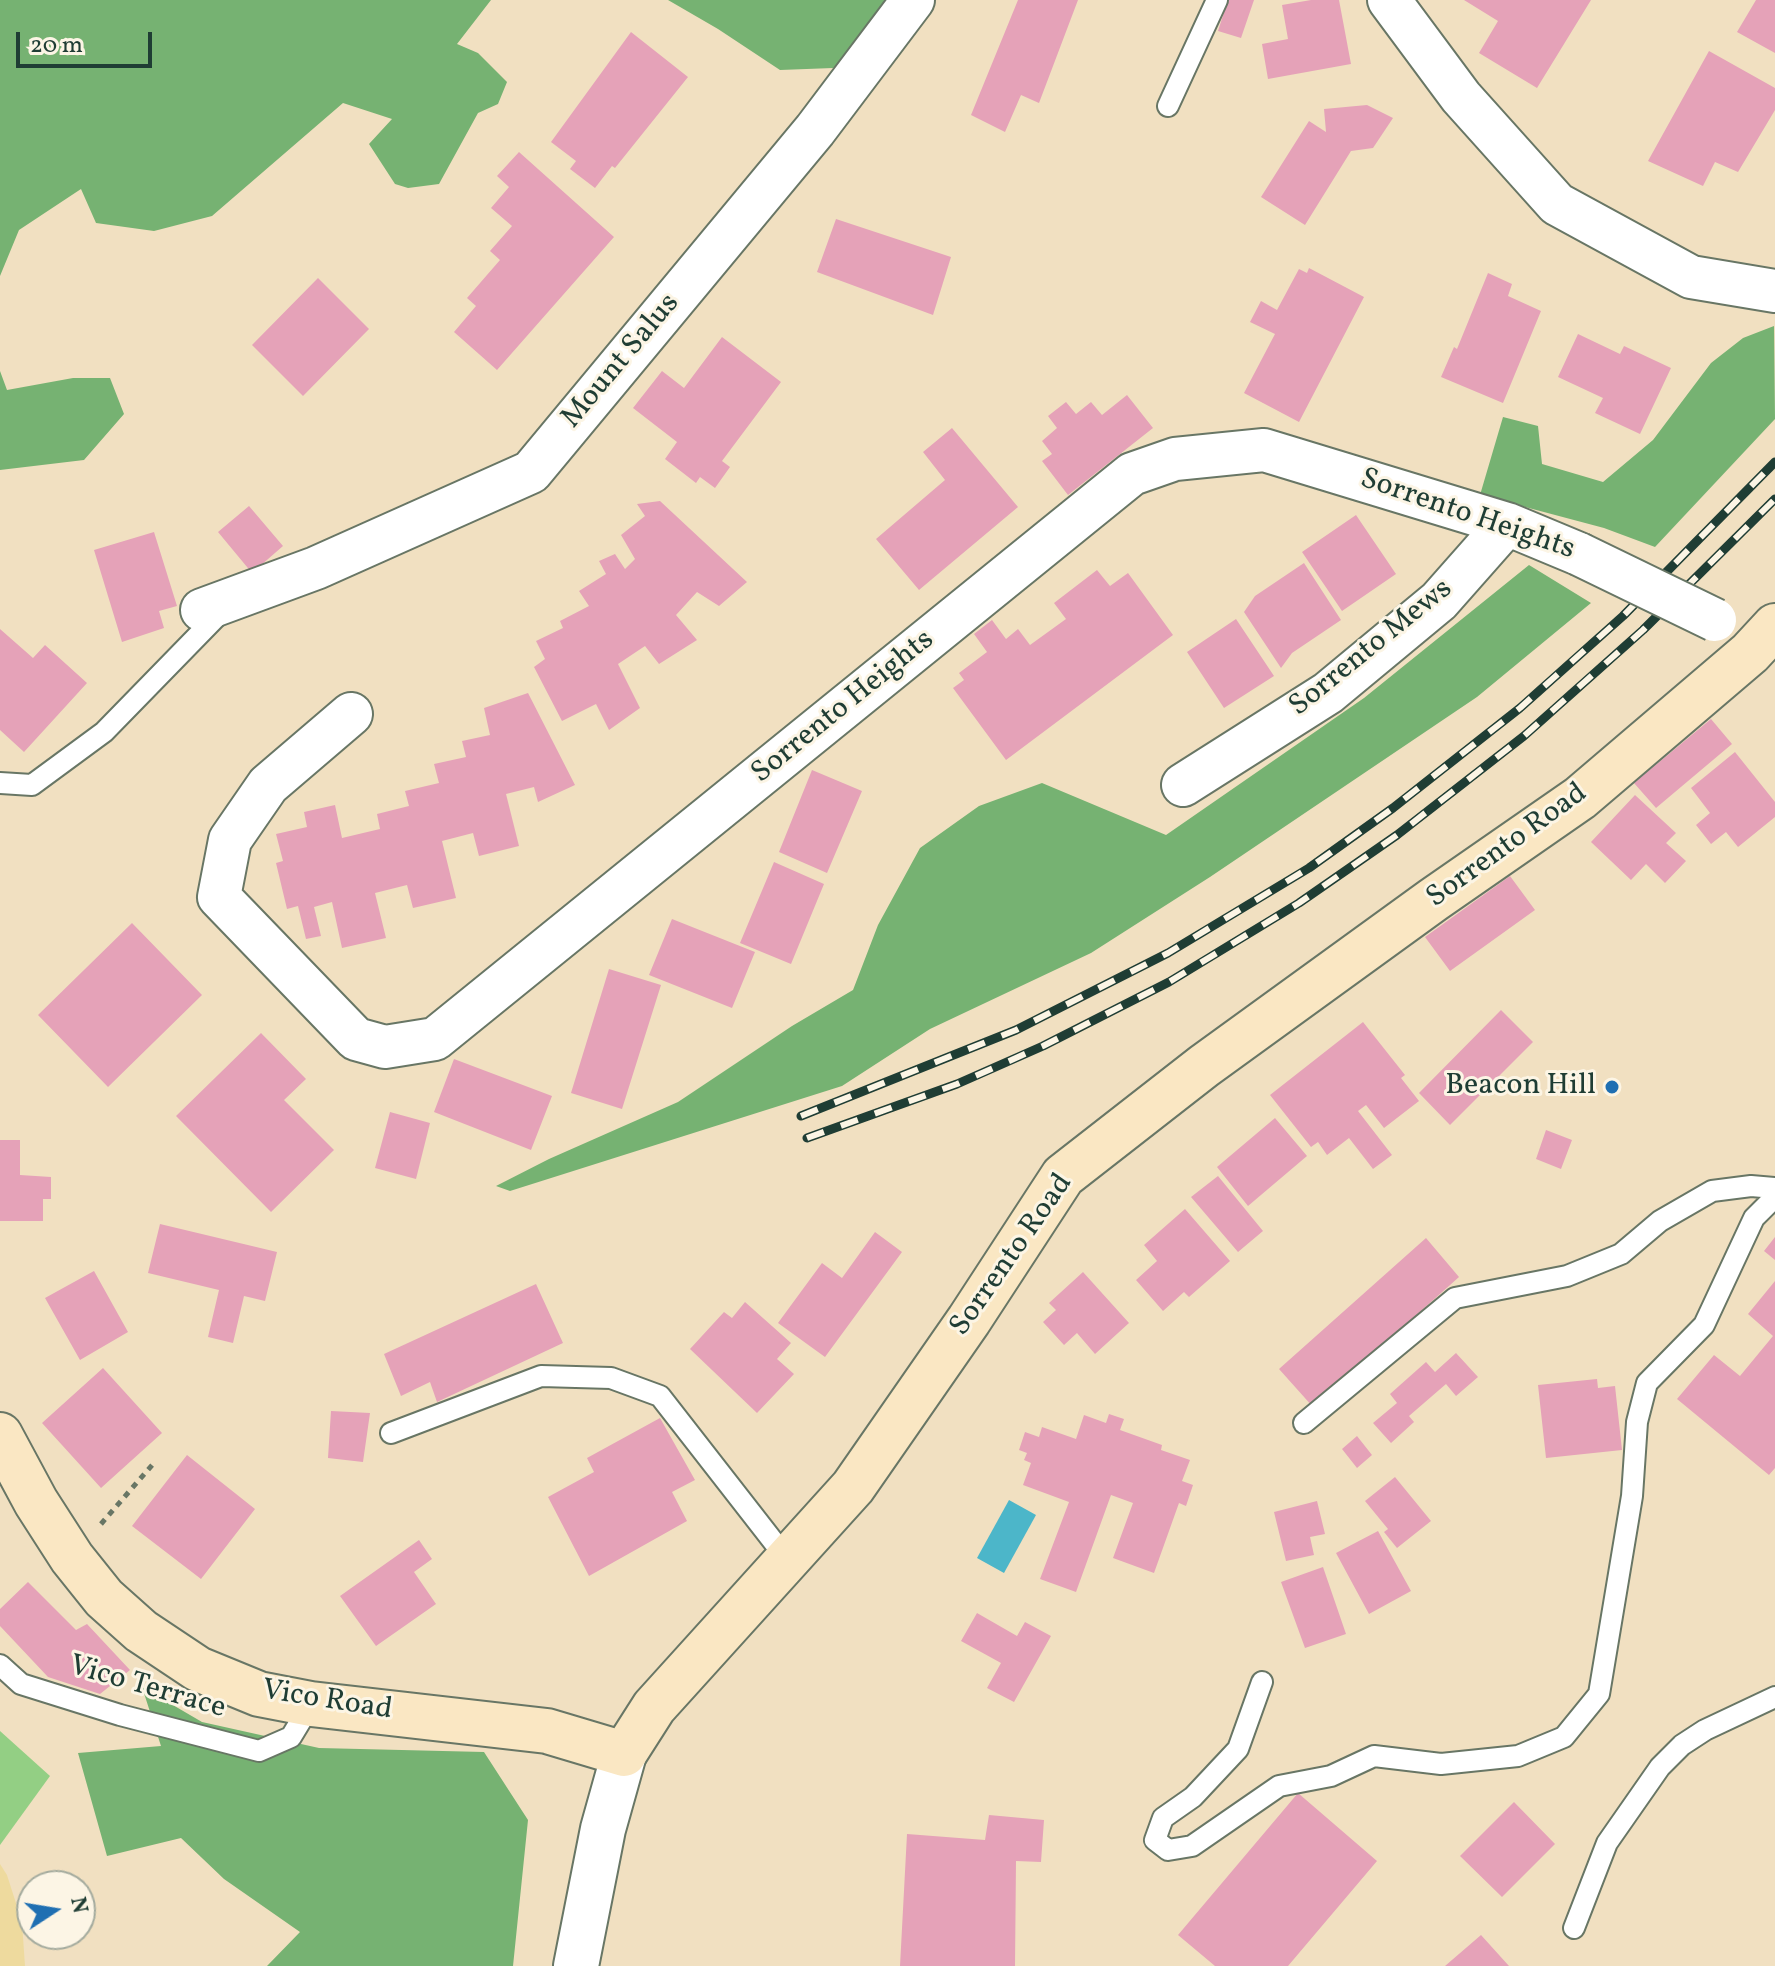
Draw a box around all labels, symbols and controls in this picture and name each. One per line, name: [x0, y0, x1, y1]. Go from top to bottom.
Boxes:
scale bar: [20, 16, 156, 66]
text: 20 m: [30, 29, 83, 63]
street label: Mount Salus: [555, 287, 689, 437]
street label: Sorrento Heights: [1355, 462, 1579, 570]
street label: Sorrento Mews: [1283, 572, 1461, 726]
street label: Sorrento Heights: [745, 623, 943, 793]
street label: Sorrento Road: [1421, 777, 1595, 917]
place label: Beacon Hill: [1445, 1069, 1596, 1105]
marker: Beacon Hill: [1603, 1078, 1621, 1096]
street label: Sorrento Road: [944, 1168, 1082, 1344]
street label: Vico Terrace: [65, 1650, 229, 1728]
street label: Vico Road: [259, 1674, 395, 1730]
north arrow: [16, 1870, 96, 1950]
text: N: [61, 1894, 95, 1916]

